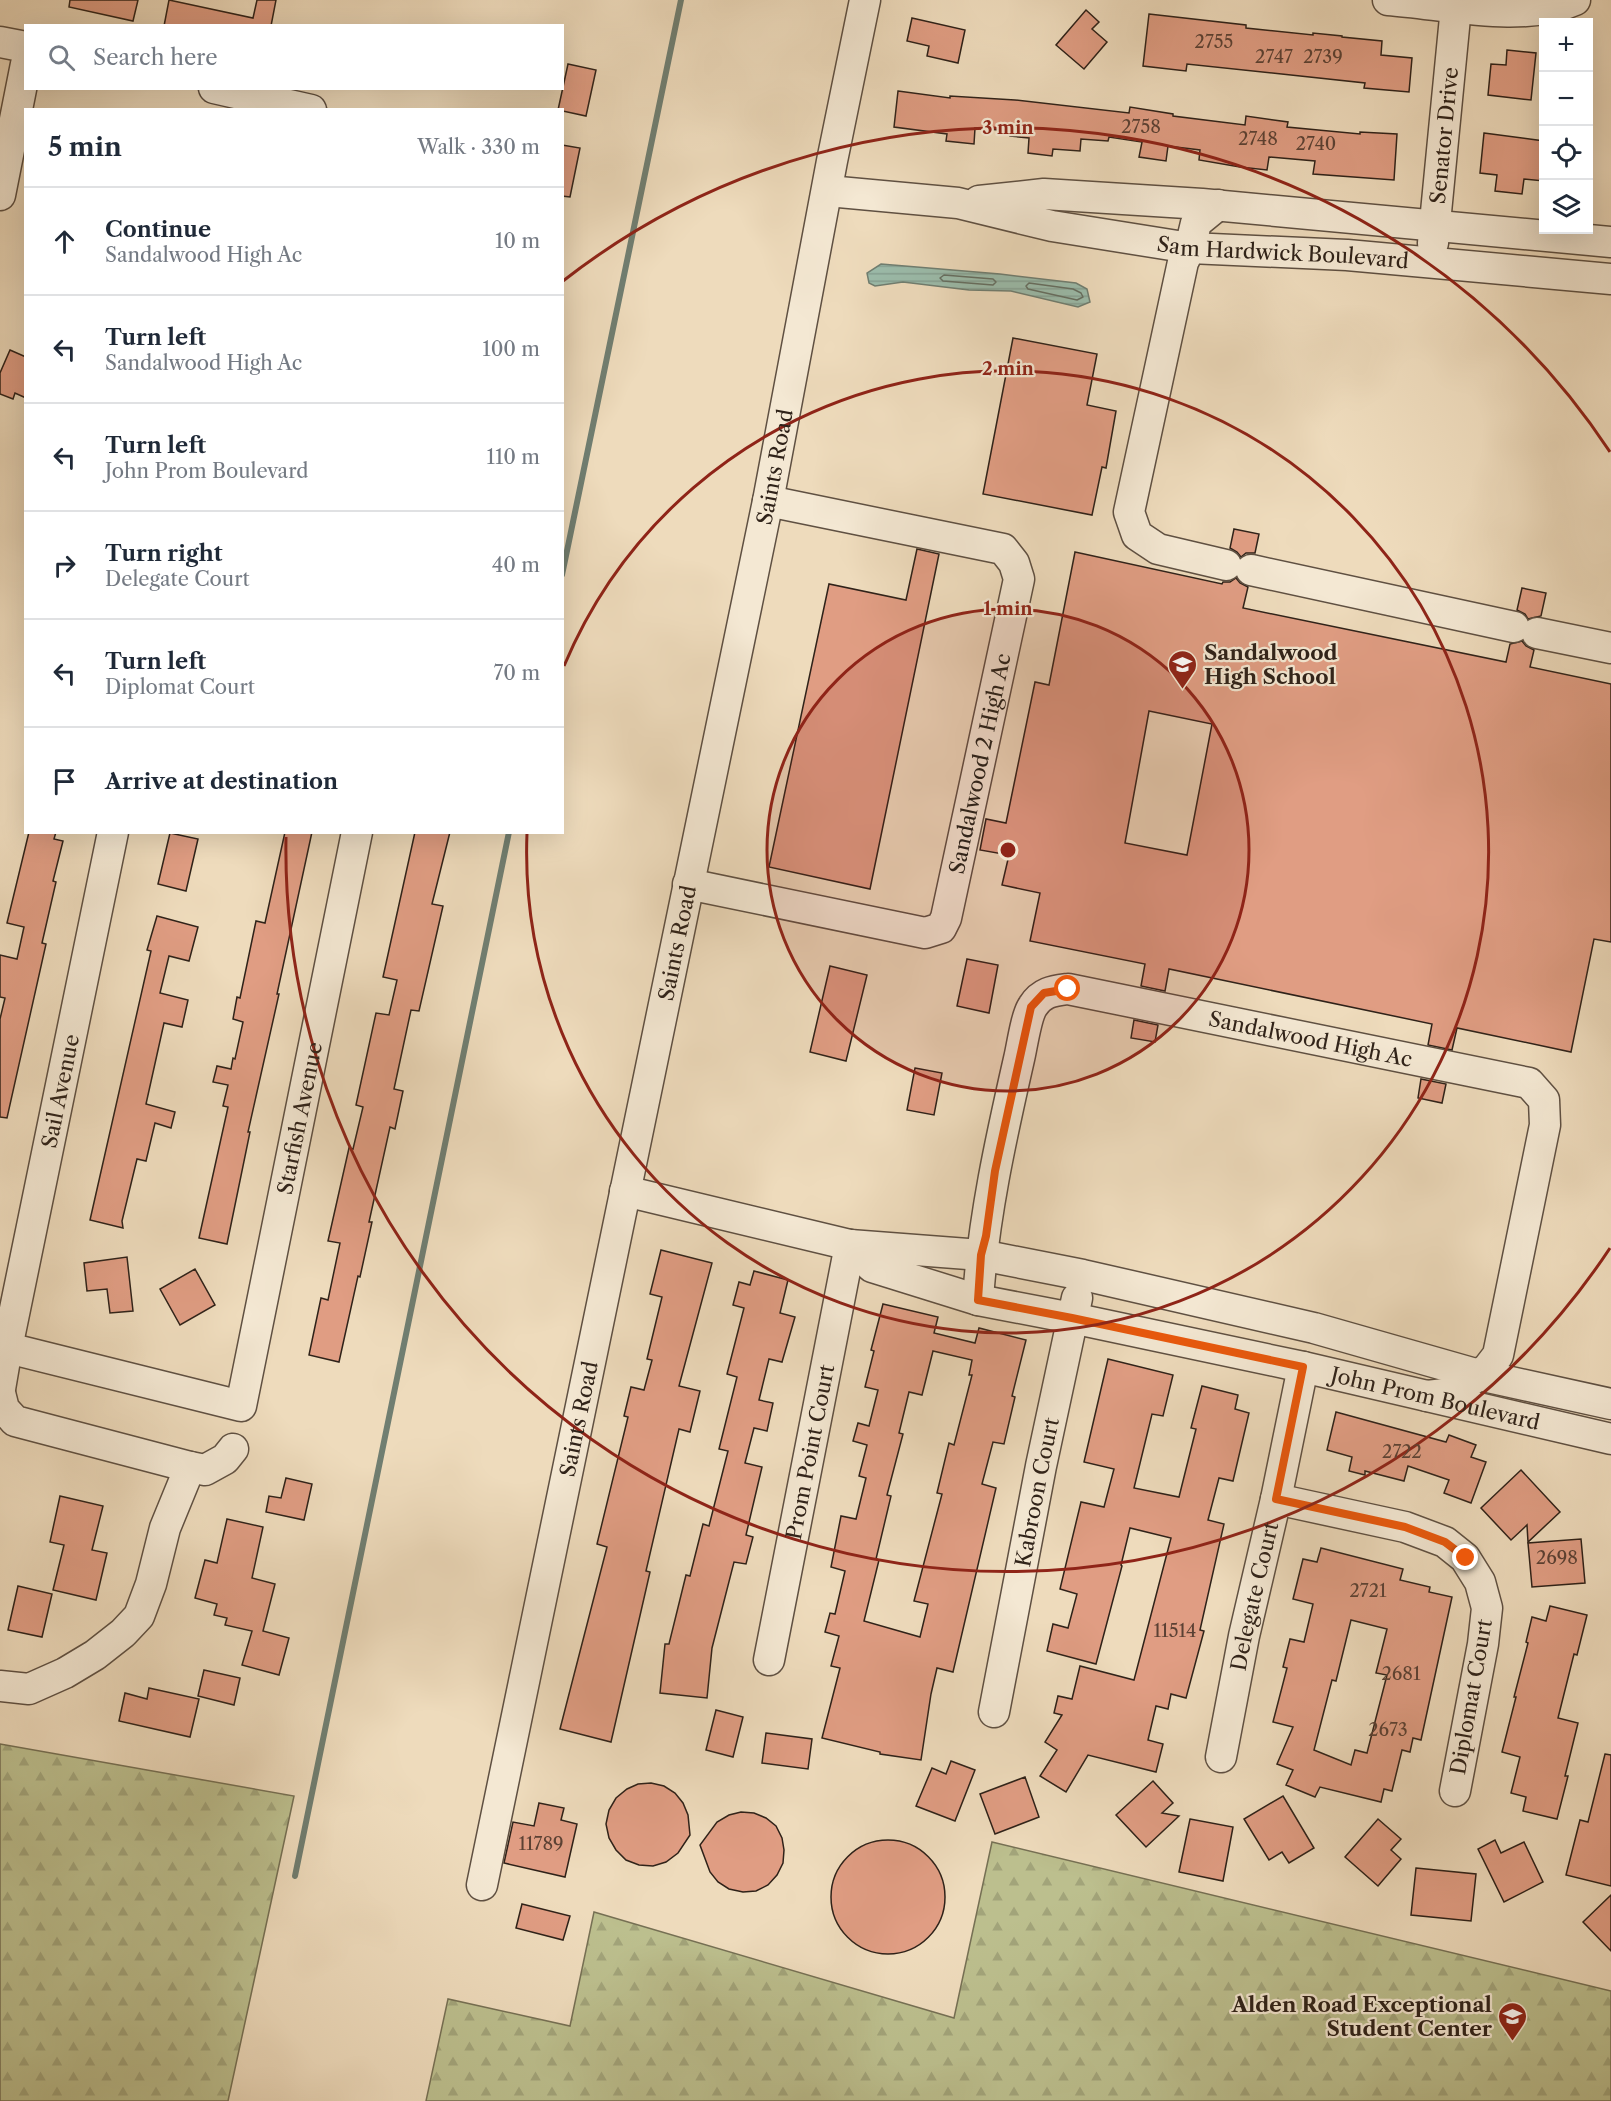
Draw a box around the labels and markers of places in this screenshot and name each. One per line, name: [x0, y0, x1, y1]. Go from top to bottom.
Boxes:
place label: Sandalwood High School: [1204, 640, 1338, 689]
school or university icon: Sandalwood High School: [1167, 648, 1199, 690]
centre of rings: [998, 840, 1018, 860]
place label: Alden Road Exceptional Student Center: [1231, 1992, 1493, 2041]
school or university icon: Alden Road Exceptional Student Center: [1497, 2000, 1529, 2042]

